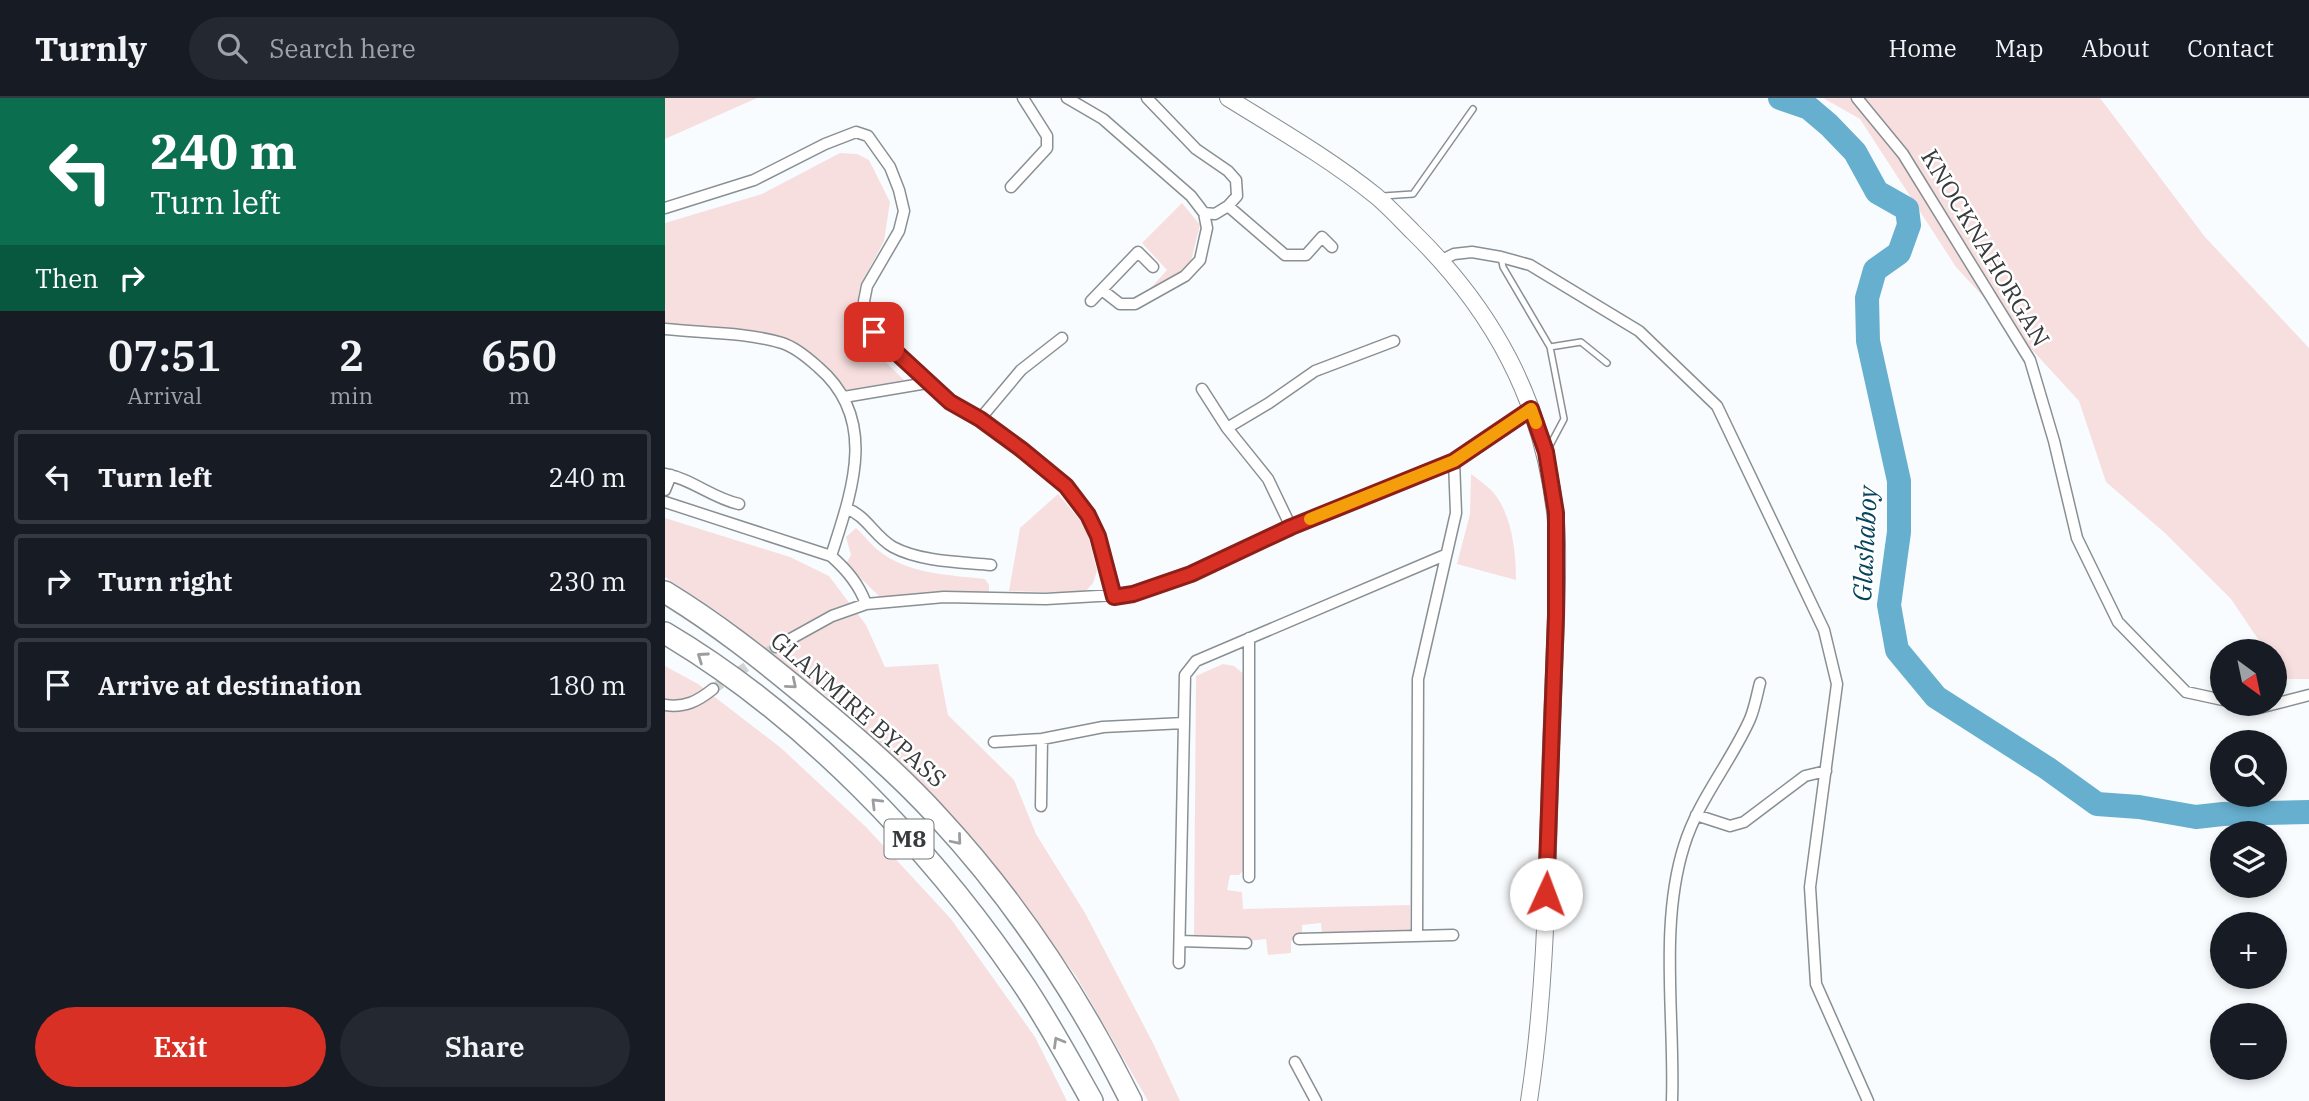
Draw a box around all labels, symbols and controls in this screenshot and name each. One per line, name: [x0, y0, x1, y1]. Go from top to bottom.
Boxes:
search box: [189, 17, 679, 80]
text: Turnly: [35, 27, 147, 70]
icon: search: [213, 29, 251, 67]
text: Search here: [269, 31, 416, 65]
text: Home: [1889, 32, 1957, 64]
text: Map: [1995, 32, 2043, 64]
text: About: [2081, 32, 2149, 64]
text: Contact: [2187, 32, 2274, 64]
text: 240 m: [150, 119, 297, 182]
icon: left: [35, 126, 126, 217]
street label: KNOCKNAHORGAN: [1914, 143, 2057, 352]
text: Turn left: [150, 181, 281, 223]
icon: right: [113, 259, 151, 297]
text: Then: [35, 261, 99, 295]
pin: [844, 302, 904, 362]
icon: arrive: [855, 313, 893, 351]
text: 07:51: [108, 328, 221, 383]
text: 2: [339, 328, 364, 383]
text: 650: [481, 328, 557, 383]
text: Arrival: [127, 380, 202, 410]
text: min: [329, 380, 373, 410]
text: m: [508, 380, 530, 410]
icon: left: [39, 458, 77, 496]
text: Turn left: [98, 460, 212, 494]
text: 240 m: [548, 460, 626, 494]
water label: Glashaboy: [1844, 483, 1884, 602]
icon: right: [39, 562, 77, 600]
text: Turn right: [98, 564, 232, 598]
text: 230 m: [548, 564, 626, 598]
street label: GLANMIRE BYPASS: [764, 624, 953, 794]
north arrow: [2210, 639, 2287, 716]
map controls: [2210, 639, 2287, 1080]
one-way arrow: [697, 653, 710, 665]
icon: arrive: [39, 666, 77, 704]
text: Arrive at destination: [98, 668, 362, 702]
text: 180 m: [548, 668, 626, 702]
one-way arrow: [784, 676, 797, 689]
button: search: [2210, 730, 2287, 807]
one-way arrow: [871, 799, 884, 812]
road number: M8: [884, 820, 933, 859]
button: layers: [2210, 821, 2287, 898]
one-way arrow: [949, 832, 962, 845]
position arrow: [1509, 857, 1583, 931]
button: +: [2210, 912, 2287, 989]
button: −: [2210, 1003, 2287, 1080]
button: Exit: [35, 1007, 326, 1087]
button: Share: [340, 1007, 630, 1087]
one-way arrow: [1053, 1036, 1066, 1049]

